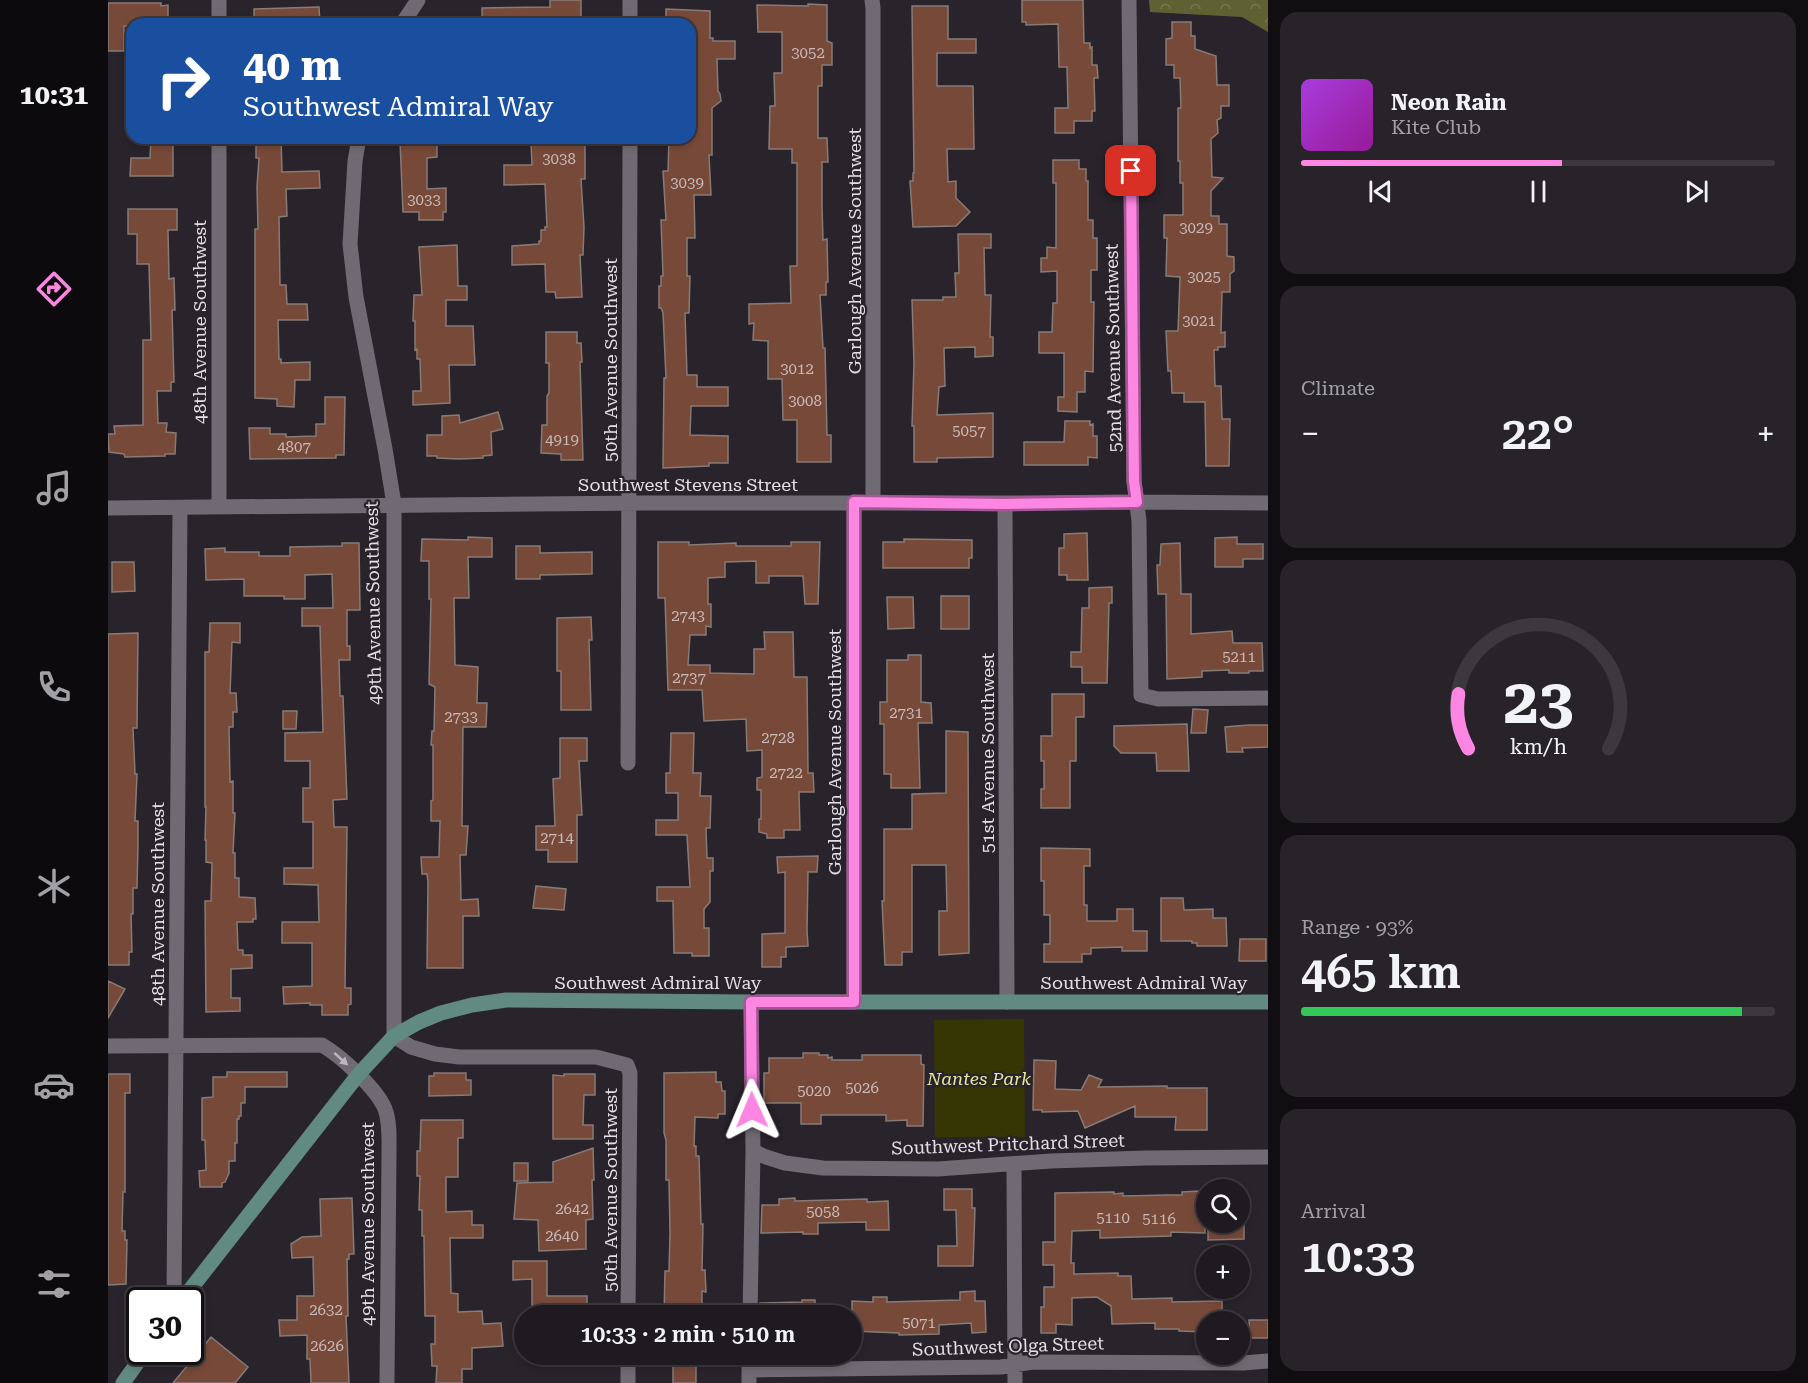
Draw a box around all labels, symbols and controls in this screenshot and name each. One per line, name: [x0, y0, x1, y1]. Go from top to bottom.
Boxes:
text: 40 m: [243, 41, 341, 90]
icon: right: [144, 42, 222, 120]
house number: 3052: [791, 44, 825, 62]
text: 10:31: [20, 79, 88, 111]
text: Neon Rain: [1391, 90, 1506, 115]
text: Southwest Admiral Way: [243, 91, 553, 123]
text: Kite Club: [1391, 115, 1481, 139]
street label: Garlough Avenue Southwest: [844, 128, 865, 374]
pin: [1105, 145, 1156, 196]
house number: 3038: [542, 150, 576, 168]
icon: arrive: [1114, 154, 1147, 187]
house number: 3039: [670, 174, 704, 192]
icon: previous: [1364, 175, 1397, 208]
icon: pause: [1522, 175, 1555, 208]
icon: next: [1680, 175, 1713, 208]
house number: 3033: [407, 191, 441, 209]
house number: 3029: [1179, 219, 1213, 237]
street label: 48th Avenue Southwest: [189, 220, 210, 424]
street label: 52nd Avenue Southwest: [1101, 243, 1125, 452]
street label: 50th Avenue Southwest: [600, 258, 621, 462]
icon: directions: [33, 268, 75, 310]
house number: 3025: [1187, 268, 1221, 286]
house number: 3021: [1182, 312, 1216, 330]
house number: 3012: [780, 360, 814, 378]
text: Climate: [1301, 376, 1375, 400]
house number: 3008: [788, 392, 822, 410]
text: 22°: [1502, 407, 1574, 460]
text: −: [1301, 414, 1319, 453]
text: +: [1757, 414, 1775, 453]
house number: 5057: [952, 422, 986, 440]
house number: 4919: [545, 431, 579, 449]
house number: 4807: [277, 438, 311, 456]
icon: music: [33, 467, 75, 509]
street label: Southwest Stevens Street: [578, 474, 798, 495]
street label: 49th Avenue Southwest: [361, 501, 385, 705]
house number: 2743: [671, 607, 705, 625]
street label: Garlough Avenue Southwest: [824, 629, 845, 875]
house number: 5211: [1222, 648, 1256, 666]
street label: 51st Avenue Southwest: [977, 652, 998, 853]
text: 23: [1503, 665, 1573, 738]
icon: phone: [33, 666, 75, 708]
house number: 2737: [672, 669, 706, 687]
house number: 2731: [889, 704, 923, 722]
house number: 2733: [444, 708, 478, 726]
house number: 2728: [761, 729, 795, 747]
text: km/h: [1509, 734, 1567, 759]
house number: 2722: [769, 764, 803, 782]
street label: 48th Avenue Southwest: [147, 802, 168, 1006]
house number: 2714: [540, 829, 574, 847]
icon: climate: [33, 865, 75, 907]
text: Range · 93%: [1301, 915, 1413, 939]
text: 465 km: [1301, 946, 1461, 999]
street label: Southwest Admiral Way: [555, 972, 762, 993]
street label: Southwest Admiral Way: [1041, 972, 1248, 993]
one-way arrow: [333, 1052, 348, 1065]
icon: car: [33, 1064, 75, 1106]
park label: Nantes Park: [926, 1068, 1031, 1089]
position arrow: [720, 1078, 784, 1142]
house number: 5026: [845, 1079, 879, 1097]
house number: 5020: [797, 1082, 831, 1100]
street label: 50th Avenue Southwest: [600, 1088, 621, 1292]
street label: 49th Avenue Southwest: [357, 1122, 378, 1326]
street label: Southwest Pritchard Street: [891, 1129, 1125, 1159]
map controls: [1196, 1179, 1250, 1365]
button: search: [1196, 1179, 1250, 1233]
text: Arrival: [1301, 1199, 1366, 1223]
house number: 2642: [555, 1200, 589, 1218]
house number: 5058: [806, 1203, 840, 1221]
house number: 5110: [1096, 1209, 1130, 1227]
house number: 5116: [1142, 1210, 1176, 1228]
house number: 2640: [545, 1227, 579, 1245]
text: 10:33: [1301, 1230, 1415, 1283]
button: +: [1196, 1245, 1250, 1299]
icon: filters: [33, 1263, 75, 1305]
speed limit sign: 30: [126, 1287, 204, 1365]
house number: 2632: [309, 1301, 343, 1319]
button: −: [1196, 1311, 1250, 1365]
house number: 5071: [902, 1314, 936, 1332]
text: 10:33 · 2 min · 510 m: [581, 1322, 795, 1347]
street label: Southwest Olga Street: [912, 1332, 1105, 1360]
house number: 2626: [310, 1337, 344, 1355]

